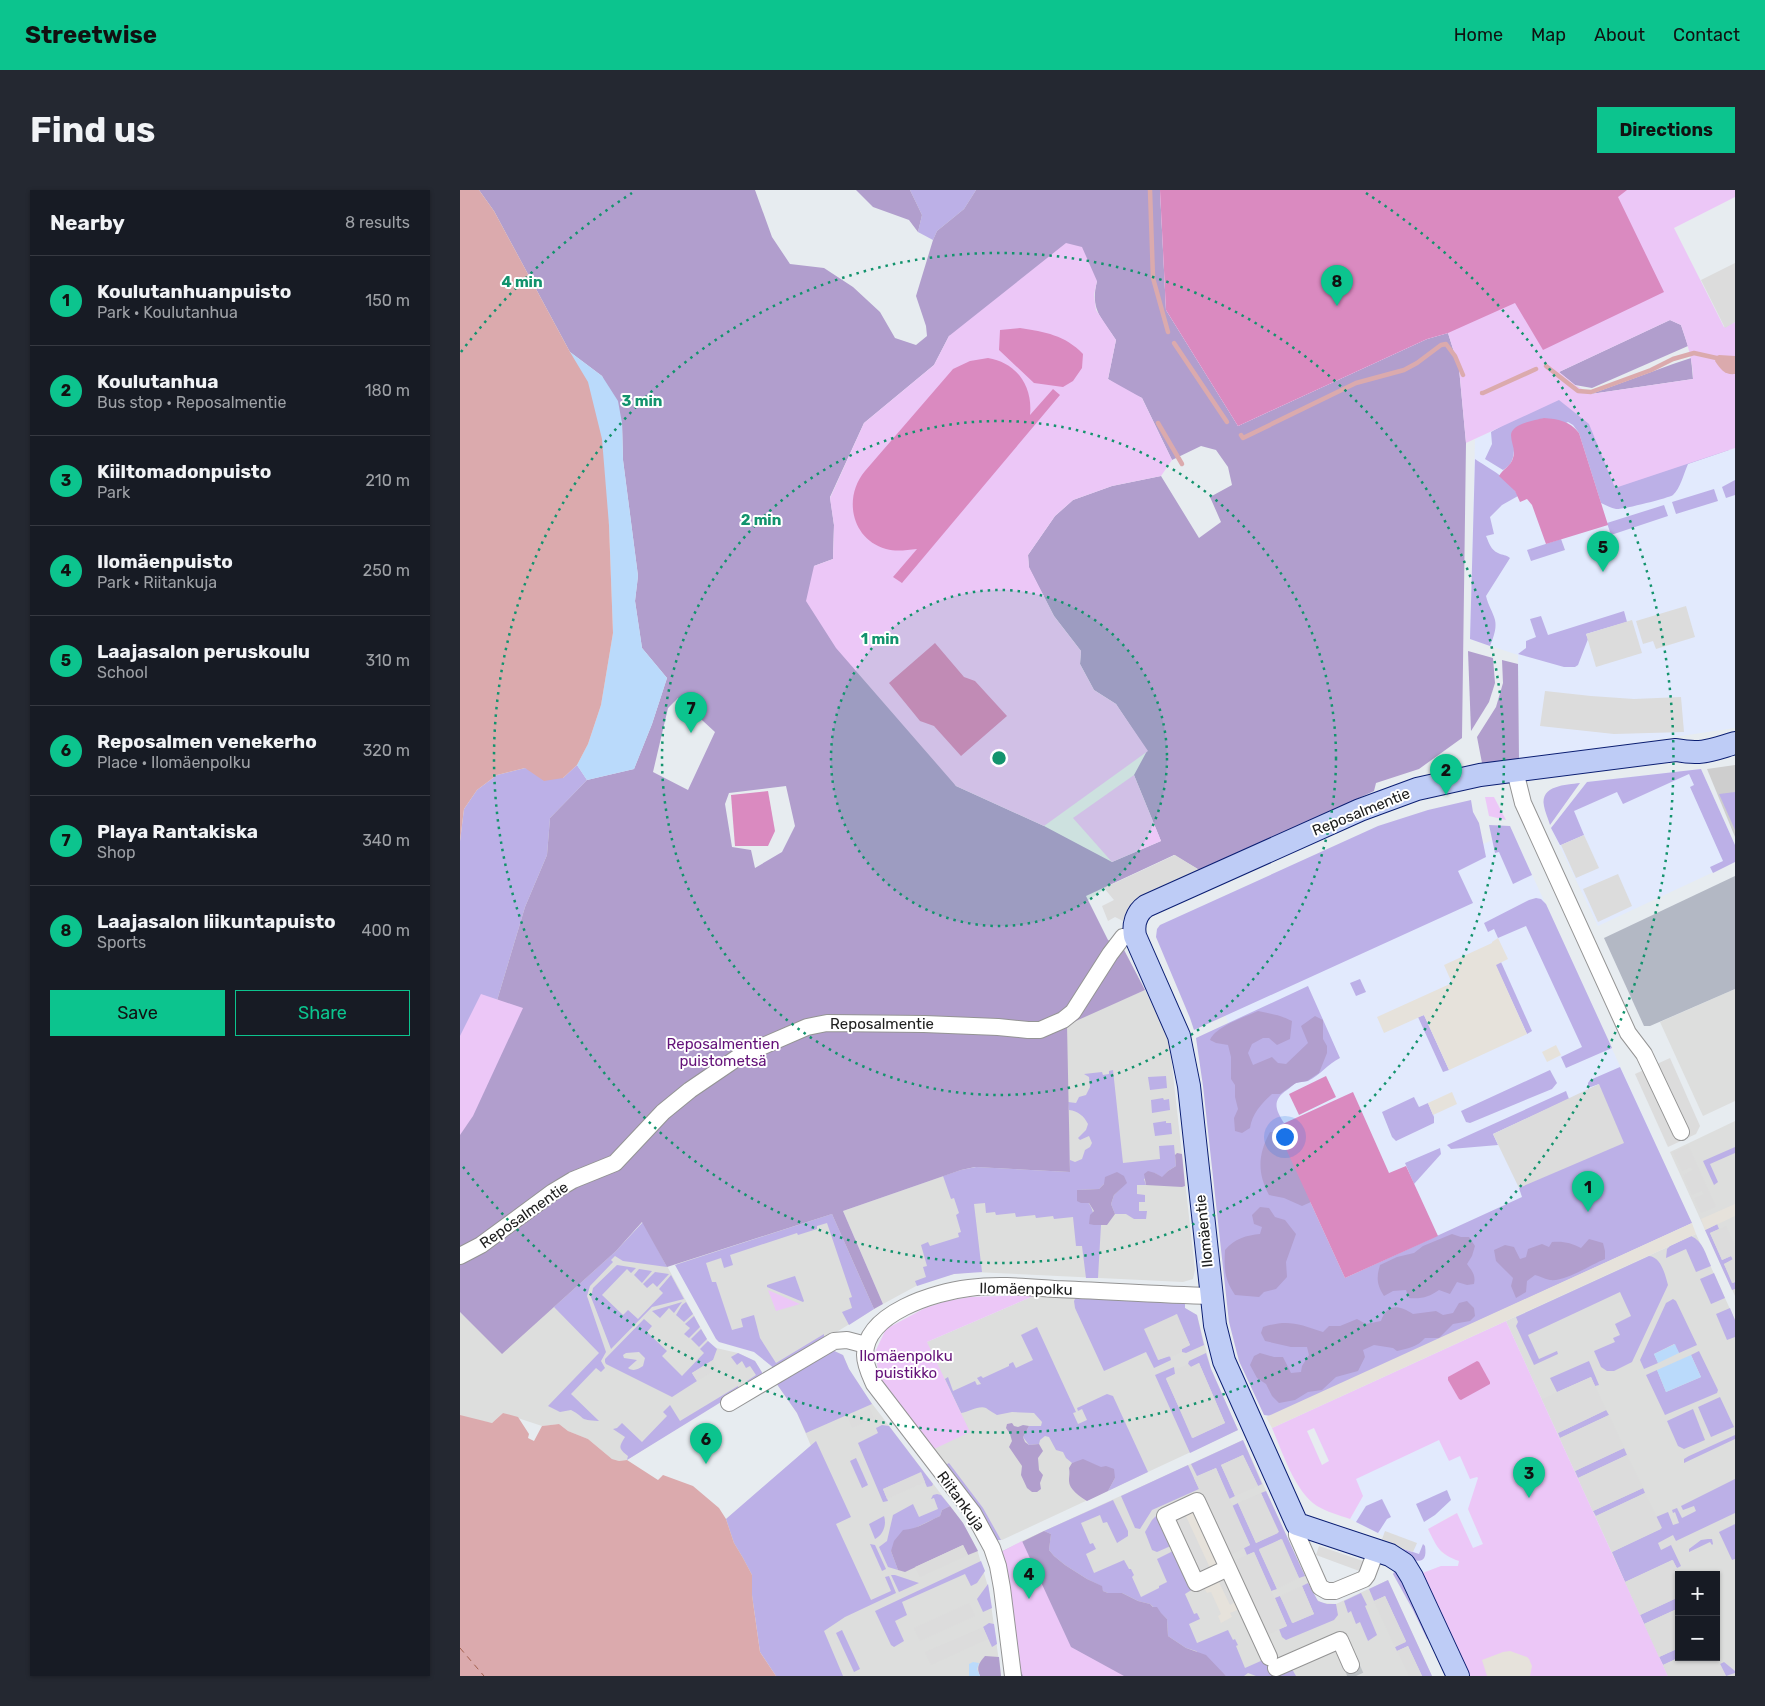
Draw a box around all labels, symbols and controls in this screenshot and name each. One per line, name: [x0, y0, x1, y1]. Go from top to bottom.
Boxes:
text: Streetwise: [25, 21, 157, 49]
text: Home: [1454, 24, 1503, 46]
text: Map: [1531, 24, 1566, 46]
text: About: [1594, 24, 1645, 46]
text: Contact: [1673, 24, 1740, 46]
button: Directions: [1597, 107, 1735, 153]
text: Find us: [30, 109, 155, 151]
text: Nearby: [50, 210, 125, 235]
text: 8 results: [345, 213, 410, 232]
pin: 8: [1321, 265, 1353, 306]
text: 4 min: [501, 273, 543, 291]
text: Koulutanhuanpuisto: [97, 280, 291, 303]
text: 1: [62, 291, 70, 310]
text: 150 m: [365, 291, 410, 310]
text: Park · Koulutanhua: [97, 303, 238, 322]
text: Koulutanhua: [97, 370, 219, 393]
text: 2: [61, 381, 71, 400]
text: 180 m: [365, 381, 410, 400]
text: 3 min: [622, 392, 662, 410]
text: Bus stop · Reposalmentie: [97, 393, 286, 412]
text: Kiiltomadonpuisto: [97, 460, 271, 483]
text: 3: [61, 471, 71, 490]
text: 210 m: [365, 471, 410, 490]
text: Park: [97, 483, 130, 502]
text: 2 min: [741, 511, 781, 529]
pin: 5: [1587, 531, 1619, 572]
text: Ilomäenpuisto: [97, 550, 233, 573]
text: 4: [61, 561, 71, 580]
text: 250 m: [363, 561, 410, 580]
text: Park · Riitankuja: [97, 573, 217, 592]
text: 1 min: [861, 630, 899, 648]
text: Laajasalon peruskoulu: [97, 640, 310, 663]
text: 5: [61, 651, 71, 670]
text: 310 m: [366, 651, 410, 670]
text: School: [97, 663, 148, 682]
pin: 7: [675, 692, 707, 733]
text: Reposalmen venekerho: [97, 730, 317, 753]
text: 6: [61, 741, 71, 760]
text: 320 m: [363, 741, 410, 760]
centre of rings: [990, 749, 1008, 767]
text: Place · Ilomäenpolku: [97, 753, 251, 772]
pin: 2: [1430, 754, 1462, 795]
street label: Reposalmentie: [1309, 784, 1413, 840]
text: Playa Rantakiska: [97, 820, 258, 843]
text: 7: [61, 831, 71, 850]
text: 340 m: [362, 831, 410, 850]
text: Shop: [97, 843, 135, 862]
text: Laajasalon liikuntapuisto: [97, 910, 336, 933]
text: 8: [61, 921, 71, 940]
text: 400 m: [362, 921, 410, 940]
text: Sports: [97, 933, 146, 952]
button: Save: [50, 990, 225, 1036]
button: Share: [235, 990, 410, 1036]
street label: Reposalmentie: [830, 1015, 934, 1033]
park label: Reposalmentien puistometsä: [667, 1035, 779, 1070]
your location: [1272, 1124, 1298, 1150]
pin: 1: [1572, 1171, 1604, 1212]
street label: Reposalmentie: [476, 1178, 572, 1252]
street label: Ilomäentie: [1191, 1194, 1217, 1268]
street label: Ilomäenpolku: [979, 1279, 1073, 1299]
park label: Ilomäenpolku puistikko: [859, 1347, 953, 1382]
pin: 6: [690, 1423, 722, 1464]
pin: 3: [1513, 1457, 1545, 1498]
street label: Riitankuja: [933, 1468, 989, 1534]
pin: 4: [1013, 1558, 1045, 1599]
map controls: [1675, 1571, 1720, 1661]
button: +: [1675, 1571, 1720, 1616]
button: −: [1675, 1616, 1720, 1661]

